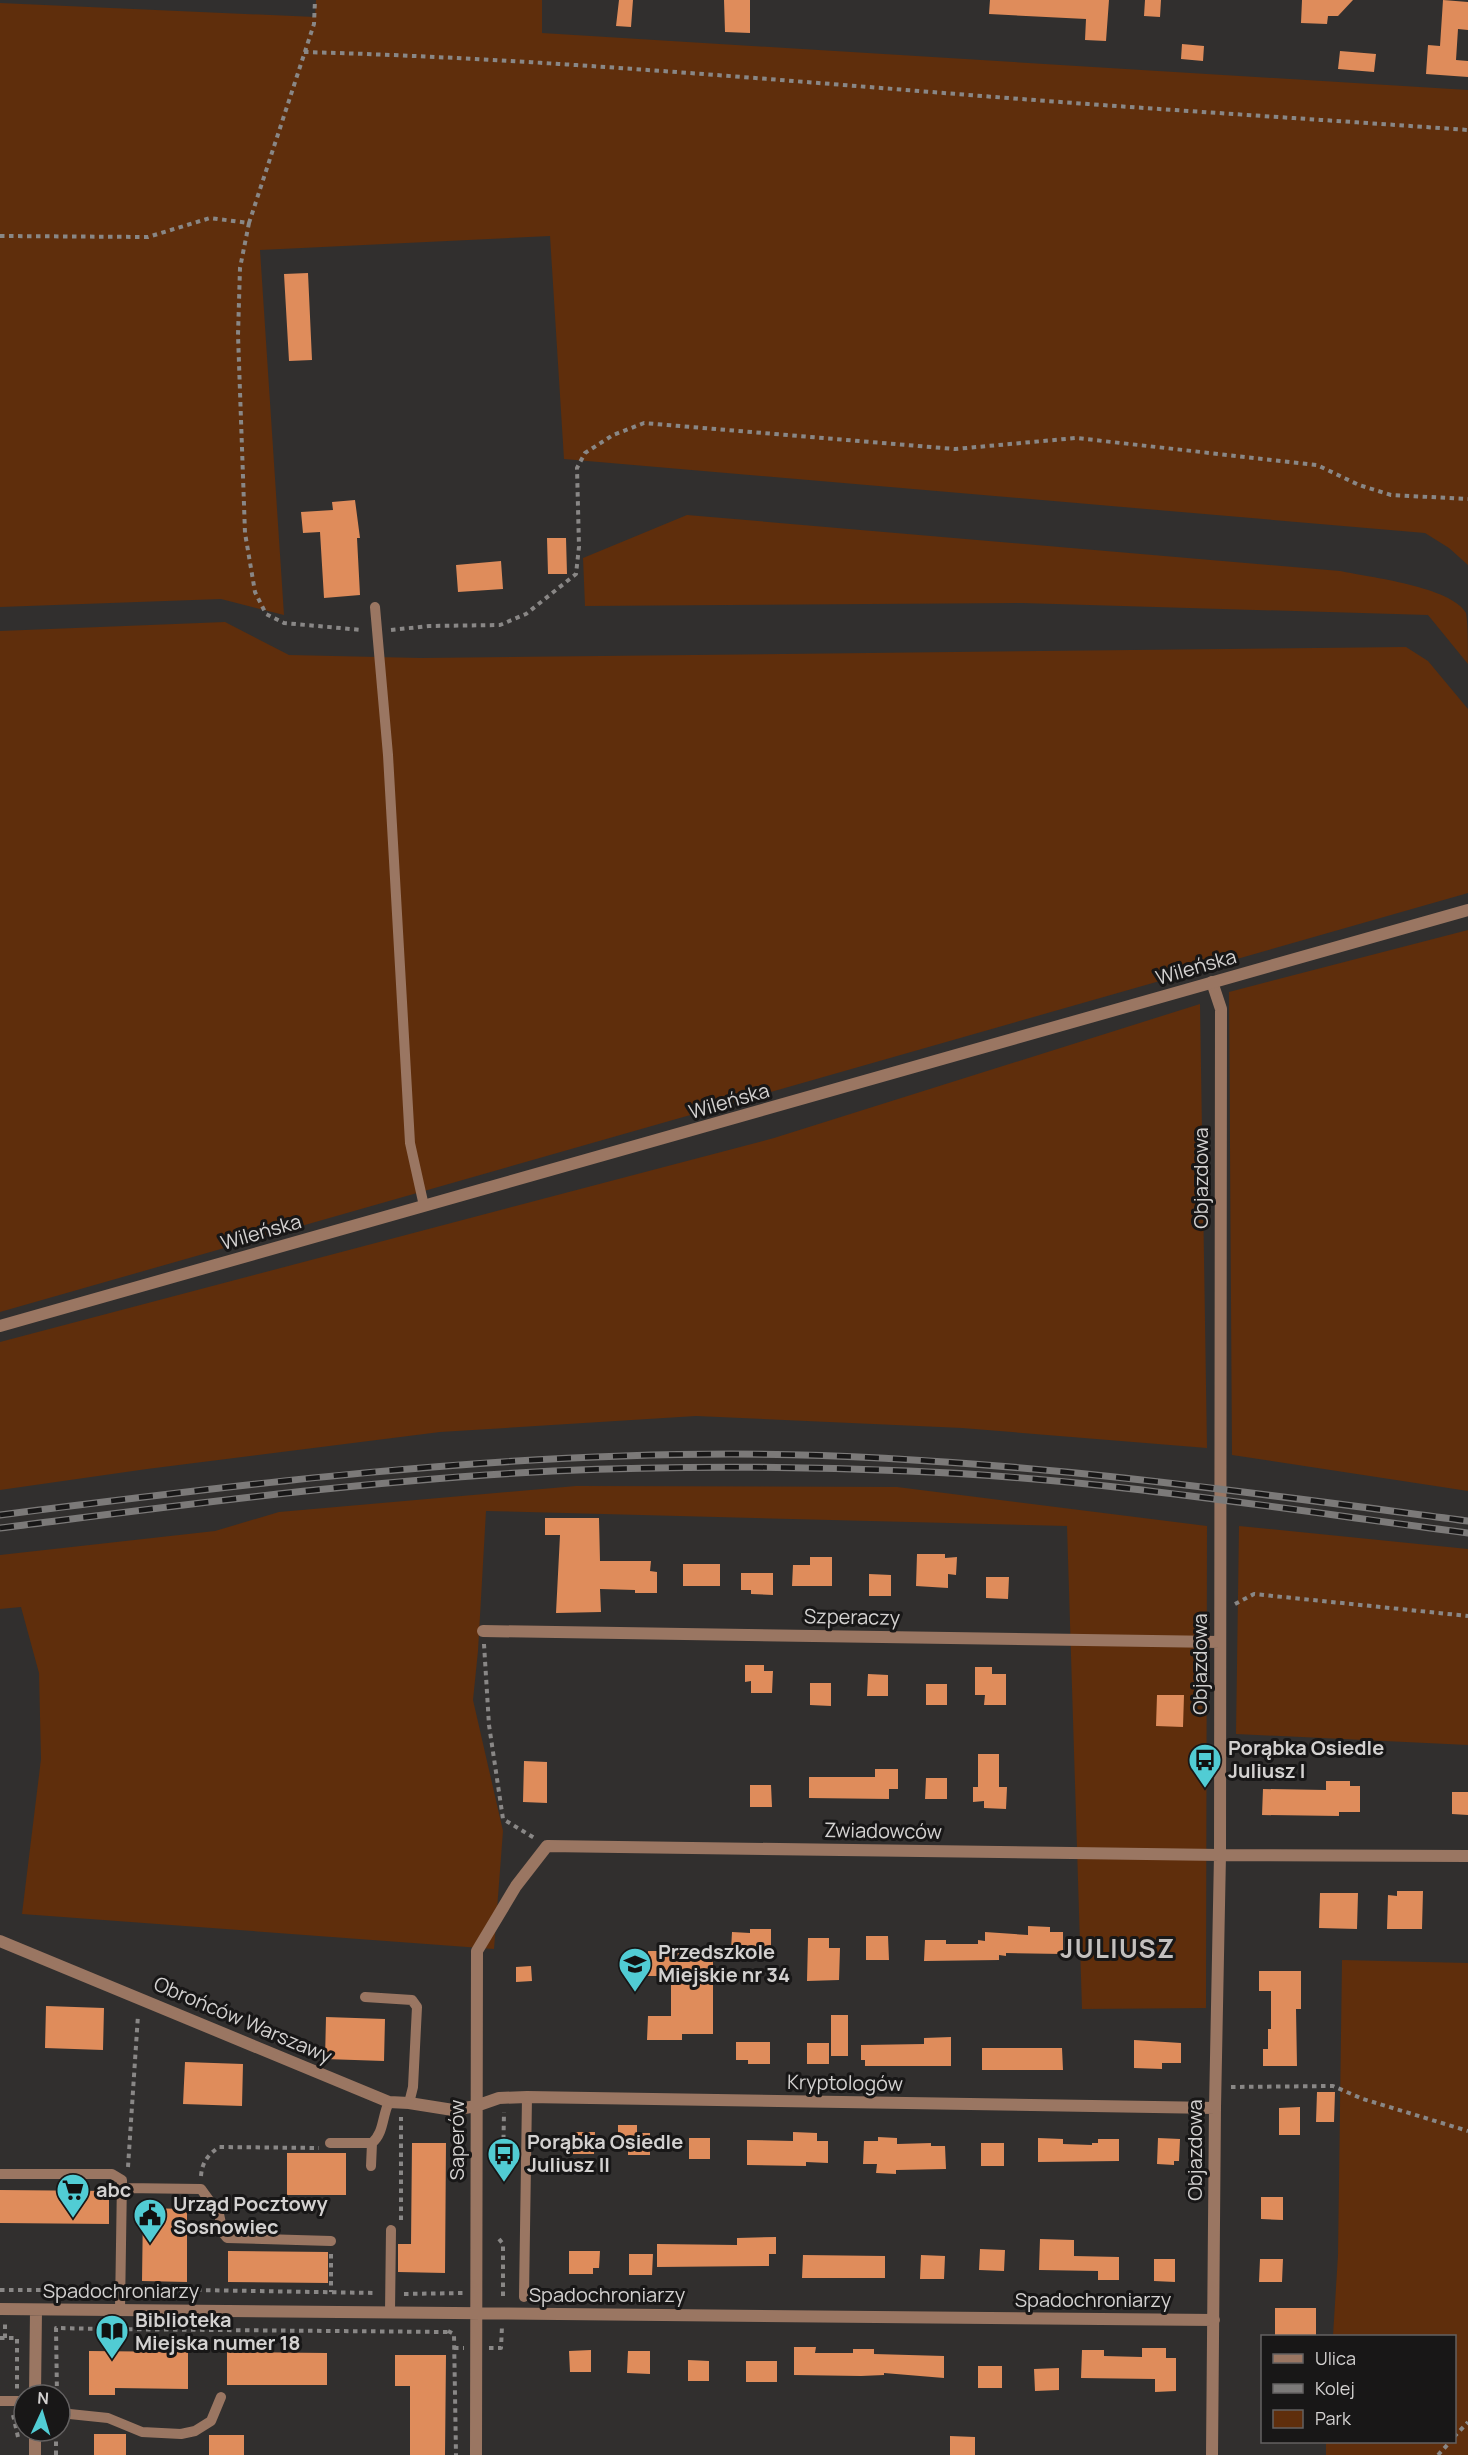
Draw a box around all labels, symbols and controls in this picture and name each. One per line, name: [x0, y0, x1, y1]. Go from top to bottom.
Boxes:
street label: Wileńska: [1152, 942, 1239, 991]
street label: Wileńska: [685, 1076, 772, 1125]
street label: Objazdowa: [1187, 1127, 1214, 1229]
street label: Wileńska: [217, 1207, 304, 1256]
street label: Szperaczy: [804, 1602, 901, 1631]
street label: Objazdowa: [1186, 1613, 1213, 1715]
place label: Porąbka Osiedle Juliusz I: [1228, 1734, 1384, 1784]
bus stop icon: Porąbka Osiedle Juliusz I: [1187, 1742, 1223, 1789]
street label: Zwiadowców: [824, 1816, 942, 1845]
district label: JULIUSZ: [1060, 1930, 1176, 1966]
place label: Przedszkole Miejskie nr 34: [658, 1938, 790, 1988]
school or university icon: Przedszkole Miejskie nr 34: [617, 1946, 653, 1993]
street label: Obrońców Warszawy: [150, 1970, 337, 2070]
street label: Kryptologów: [787, 2068, 903, 2097]
street label: Objazdowa: [1181, 2099, 1208, 2201]
street label: Saperów: [443, 2100, 470, 2180]
place label: Porąbka Osiedle Juliusz II: [527, 2128, 683, 2178]
bus stop icon: Porąbka Osiedle Juliusz II: [486, 2136, 522, 2183]
supermarket icon: abc: [55, 2172, 91, 2219]
place label: abc: [96, 2176, 131, 2203]
place label: Urząd Pocztowy Sosnowiec: [173, 2190, 328, 2240]
public building icon: Urząd Pocztowy Sosnowiec: [132, 2197, 168, 2244]
street label: Spadochroniarzy: [43, 2277, 200, 2304]
street label: Spadochroniarzy: [529, 2281, 686, 2308]
street label: Spadochroniarzy: [1015, 2286, 1172, 2313]
place label: Biblioteka Miejska numer 18: [135, 2306, 301, 2356]
library icon: Biblioteka Miejska numer 18: [94, 2313, 130, 2360]
legend: [1261, 2335, 1456, 2443]
text: Ulica: [1315, 2346, 1356, 2370]
text: Kolej: [1315, 2376, 1355, 2400]
north arrow: [12, 2383, 72, 2443]
text: N: [37, 2387, 50, 2409]
text: Park: [1315, 2406, 1352, 2430]

